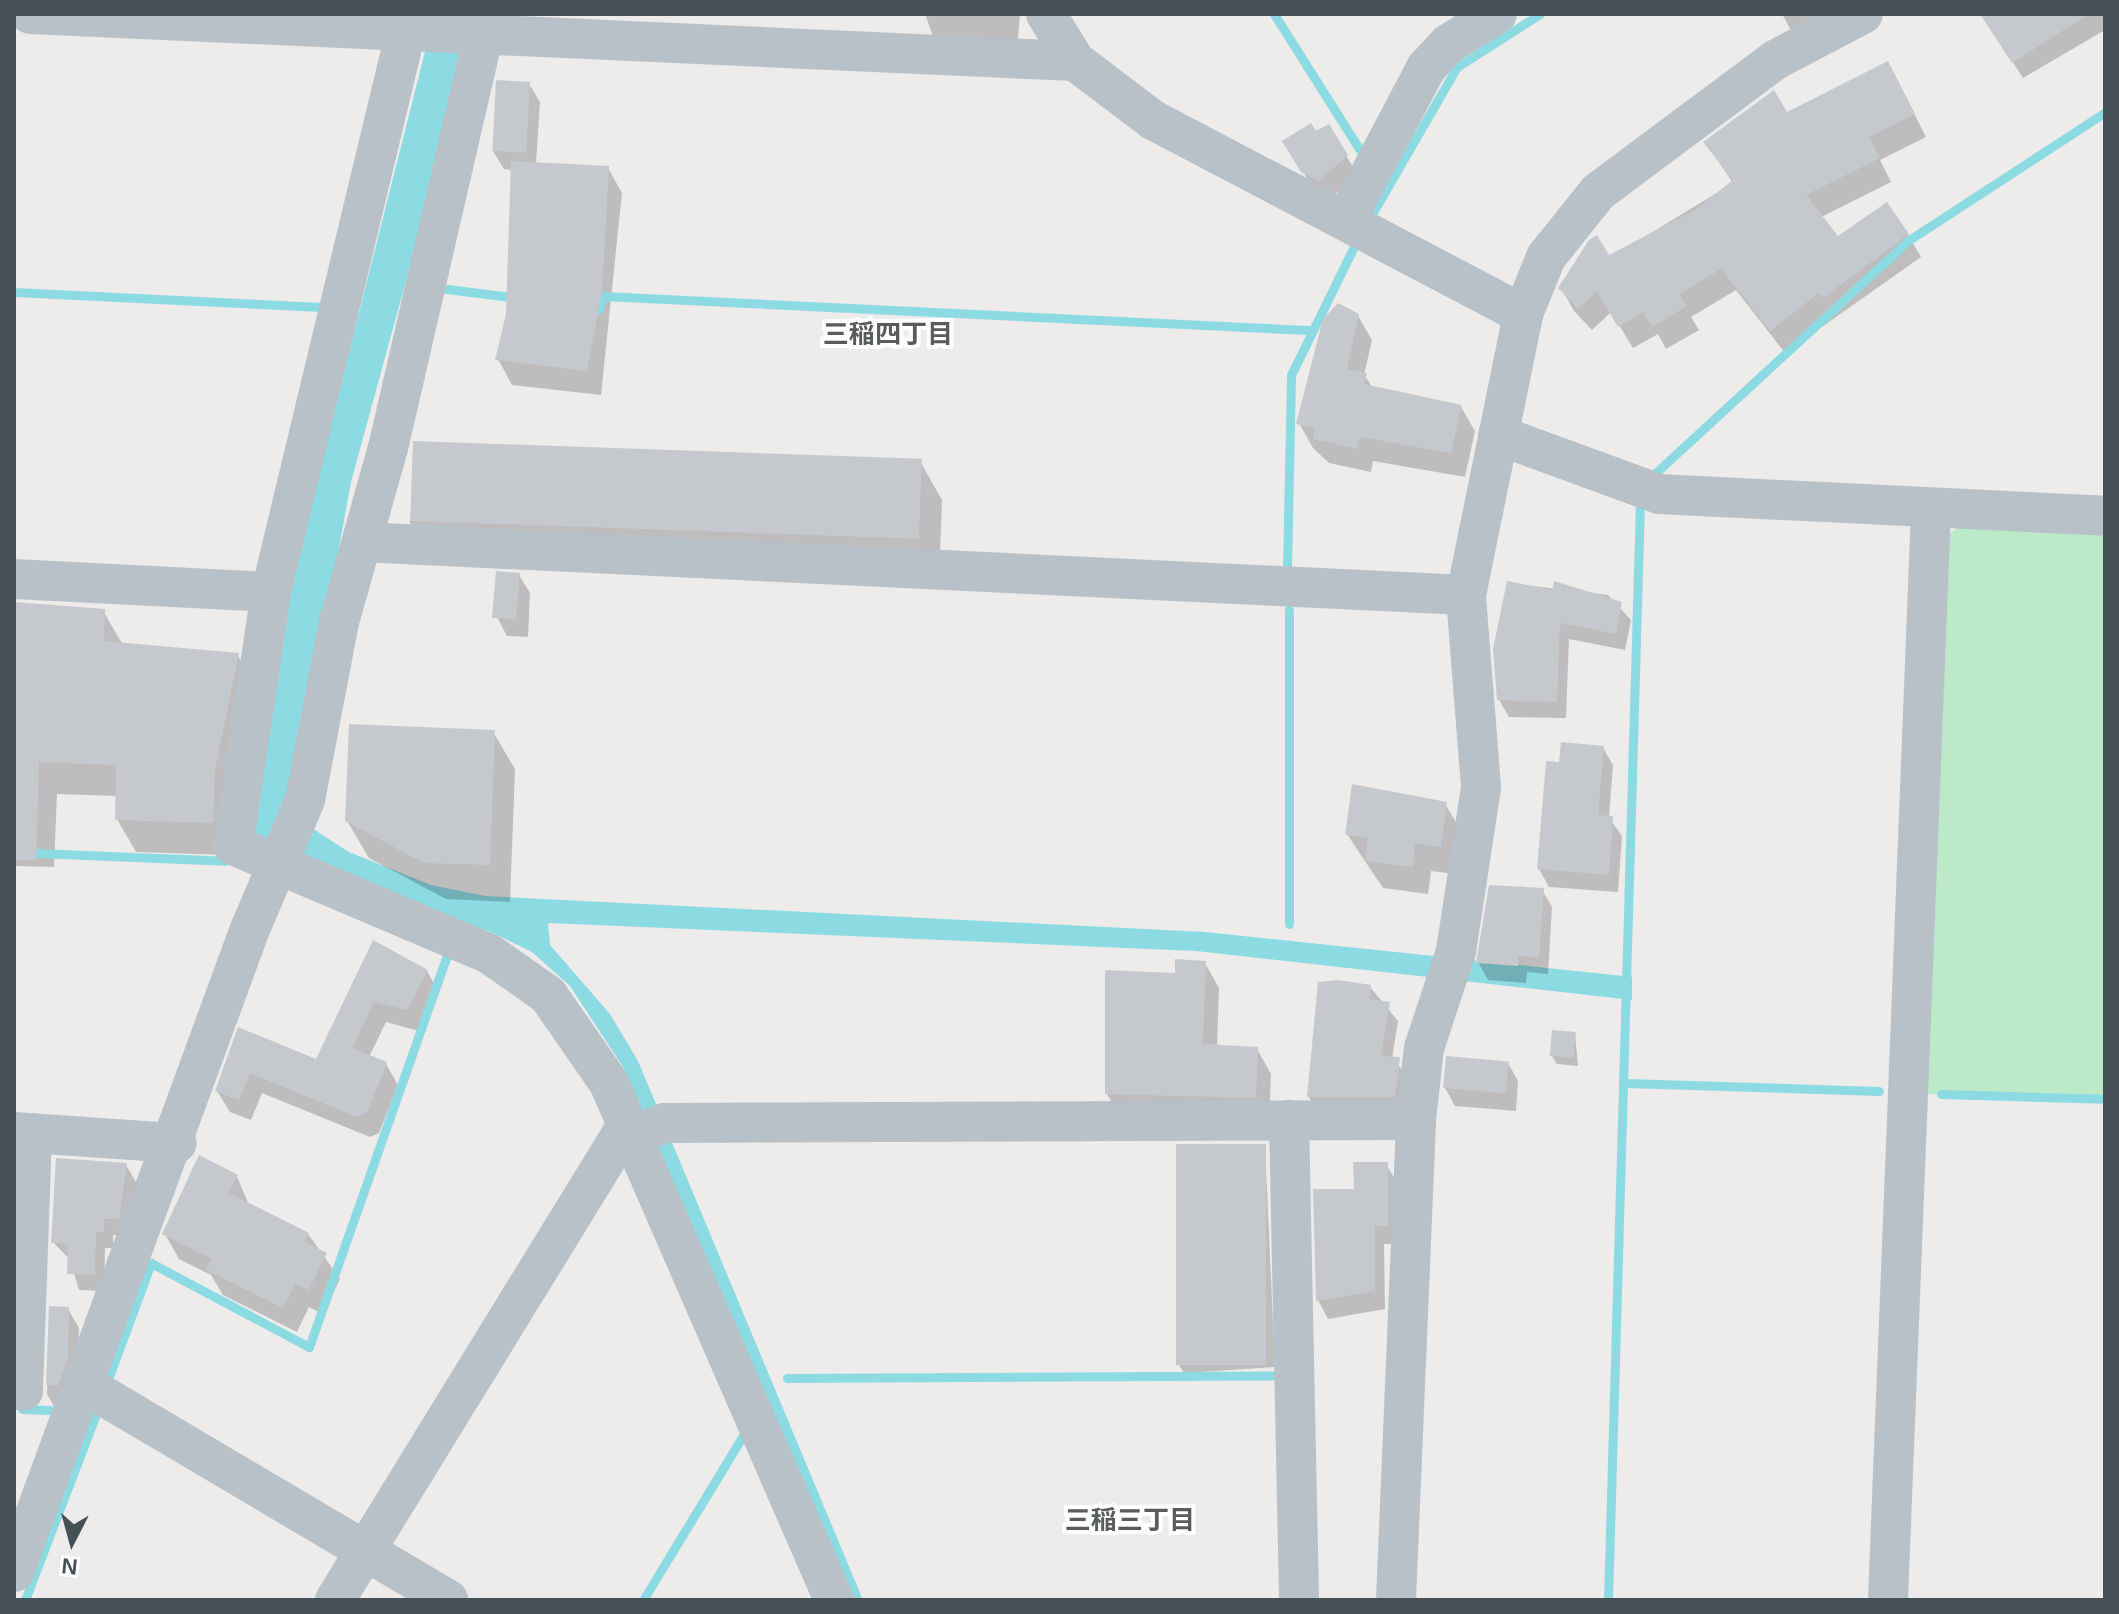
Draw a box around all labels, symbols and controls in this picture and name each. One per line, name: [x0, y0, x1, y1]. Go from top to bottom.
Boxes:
district label: 三稲四丁目: [823, 319, 953, 351]
north arrow: [32, 1502, 112, 1582]
district label: 三稲三丁目: [1065, 1505, 1195, 1537]
text: N: [60, 1553, 79, 1580]

